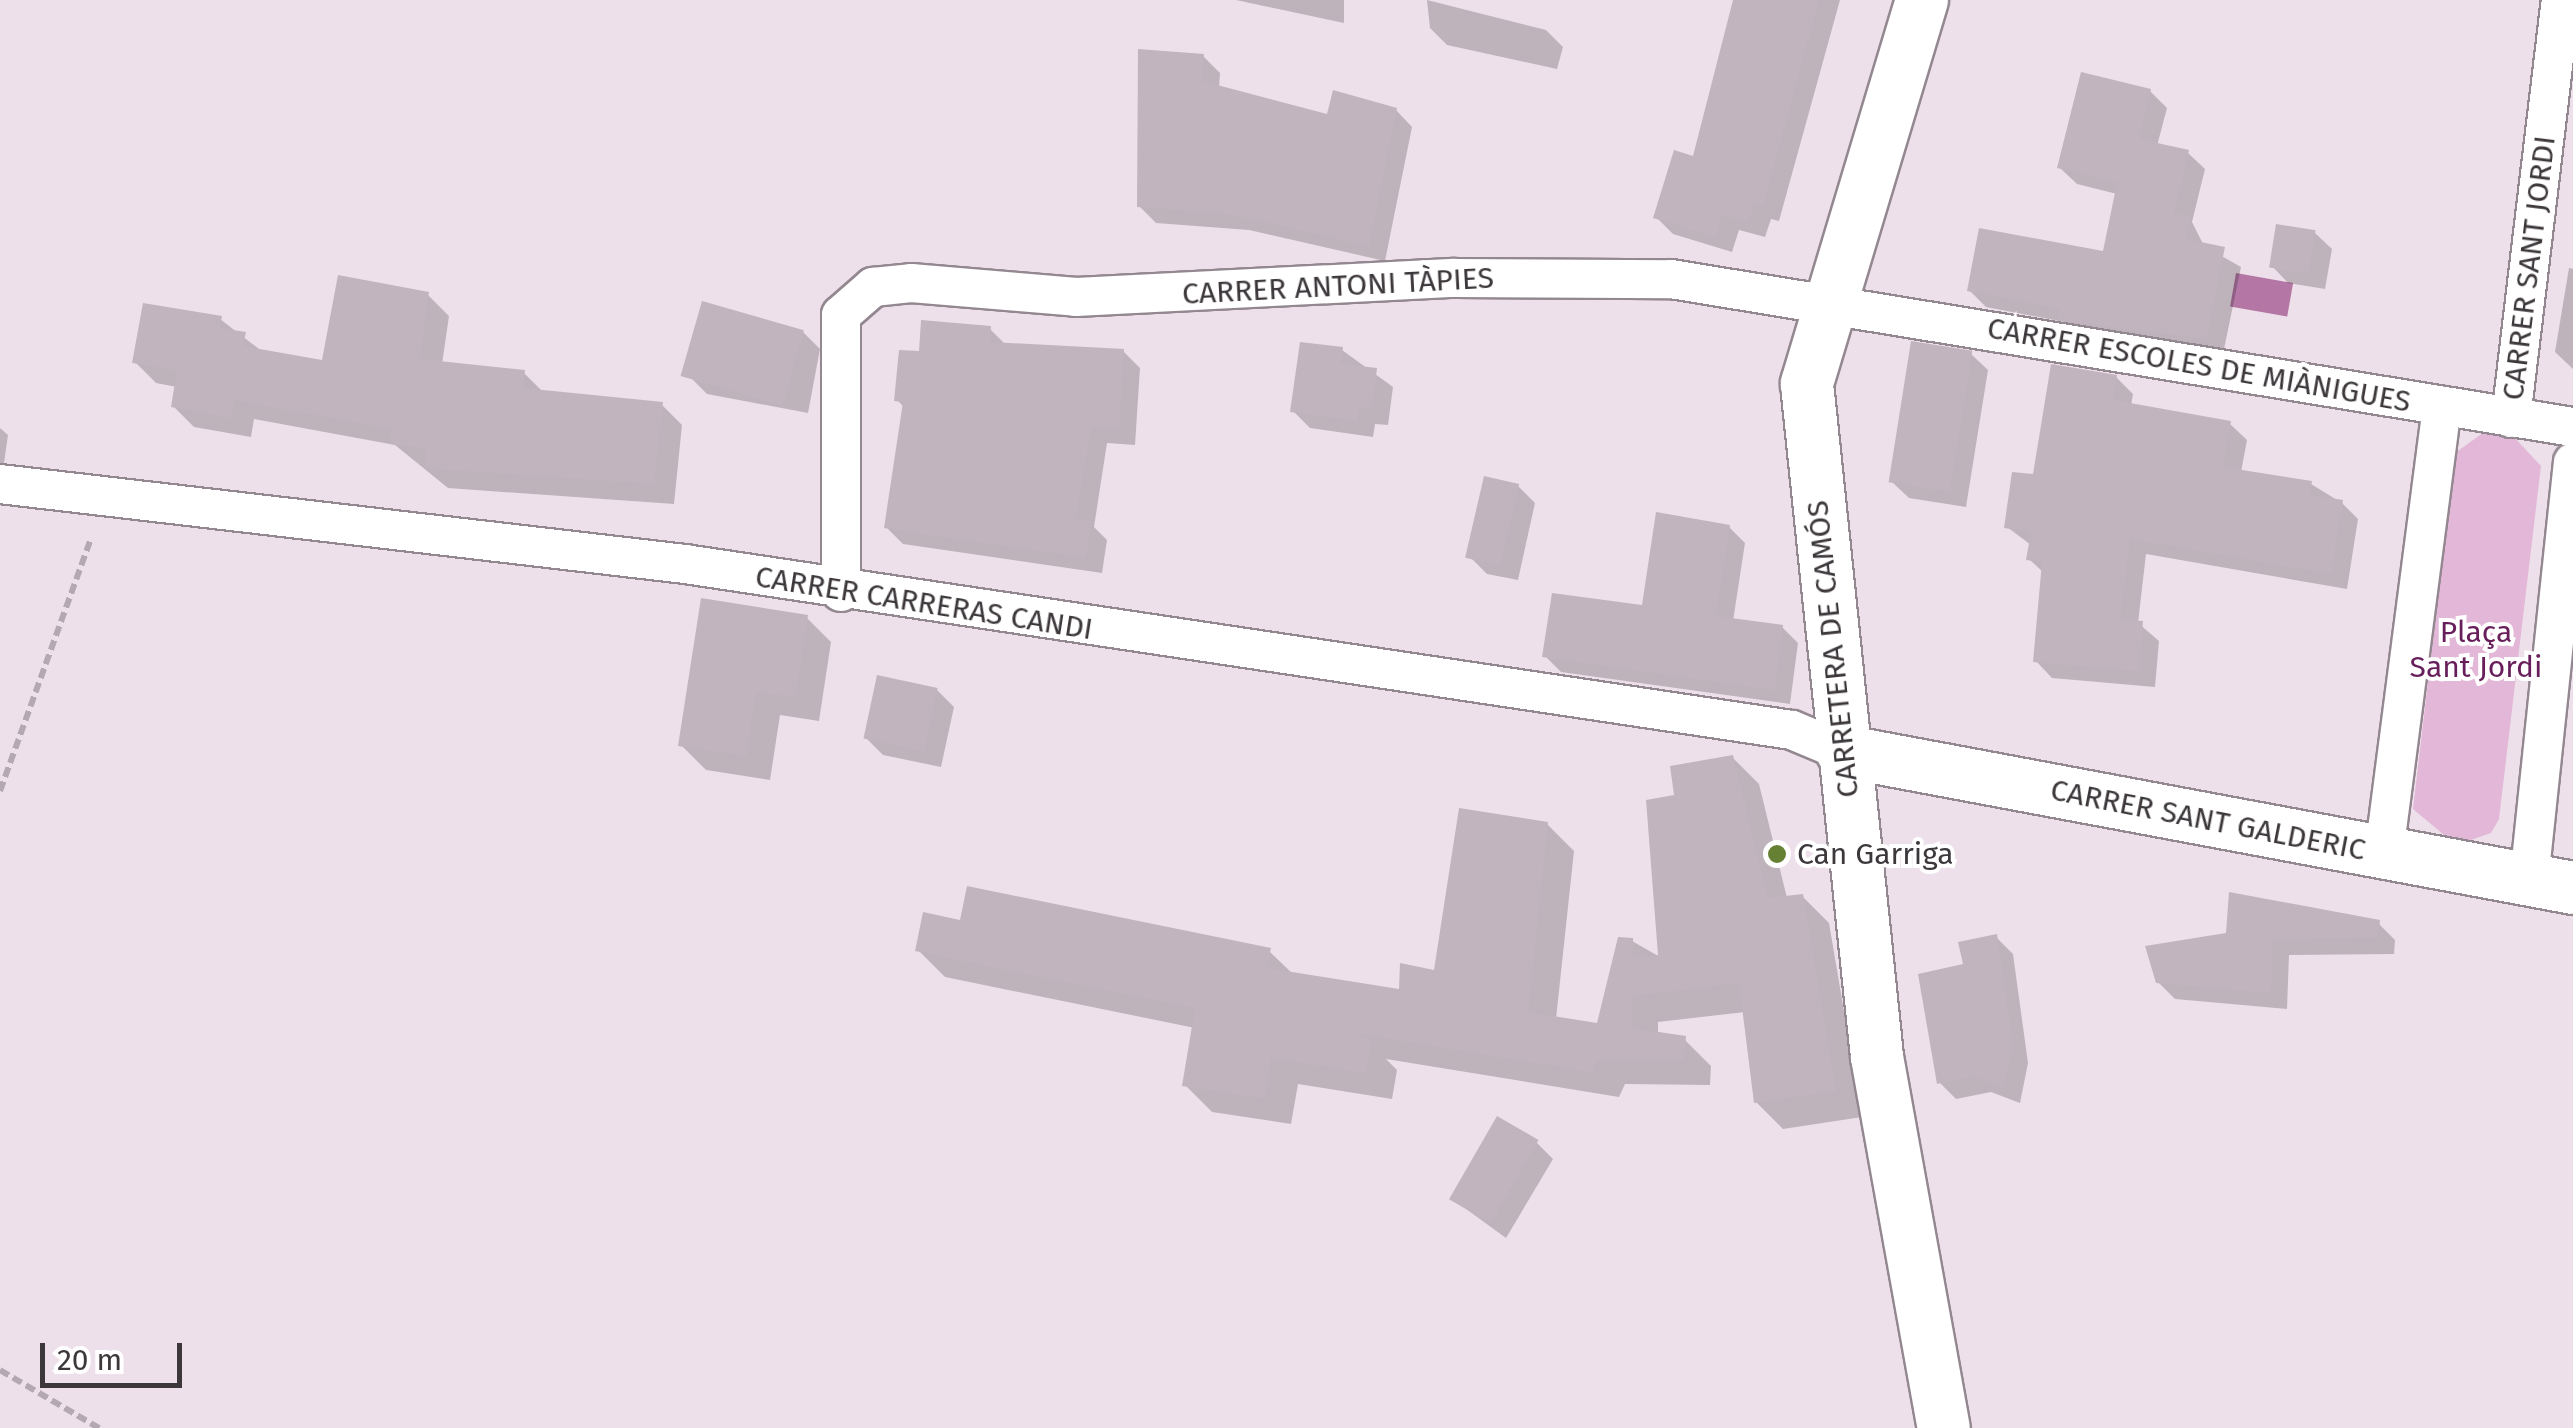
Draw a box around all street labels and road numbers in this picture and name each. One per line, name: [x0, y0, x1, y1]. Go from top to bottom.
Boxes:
street label: CARRER SANT JORDI: [2495, 134, 2563, 402]
street label: CARRER ANTONI TÀPIES: [1181, 260, 1495, 312]
street label: CARRER ESCOLES DE MIÀNIGUES: [1984, 310, 2414, 420]
street label: CARRETERA DE CAMÓS: [1799, 499, 1867, 799]
street label: CARRER CARRERAS CANDI: [753, 559, 1095, 647]
street label: CARRER SANT GALDERIC: [2048, 772, 2368, 868]

